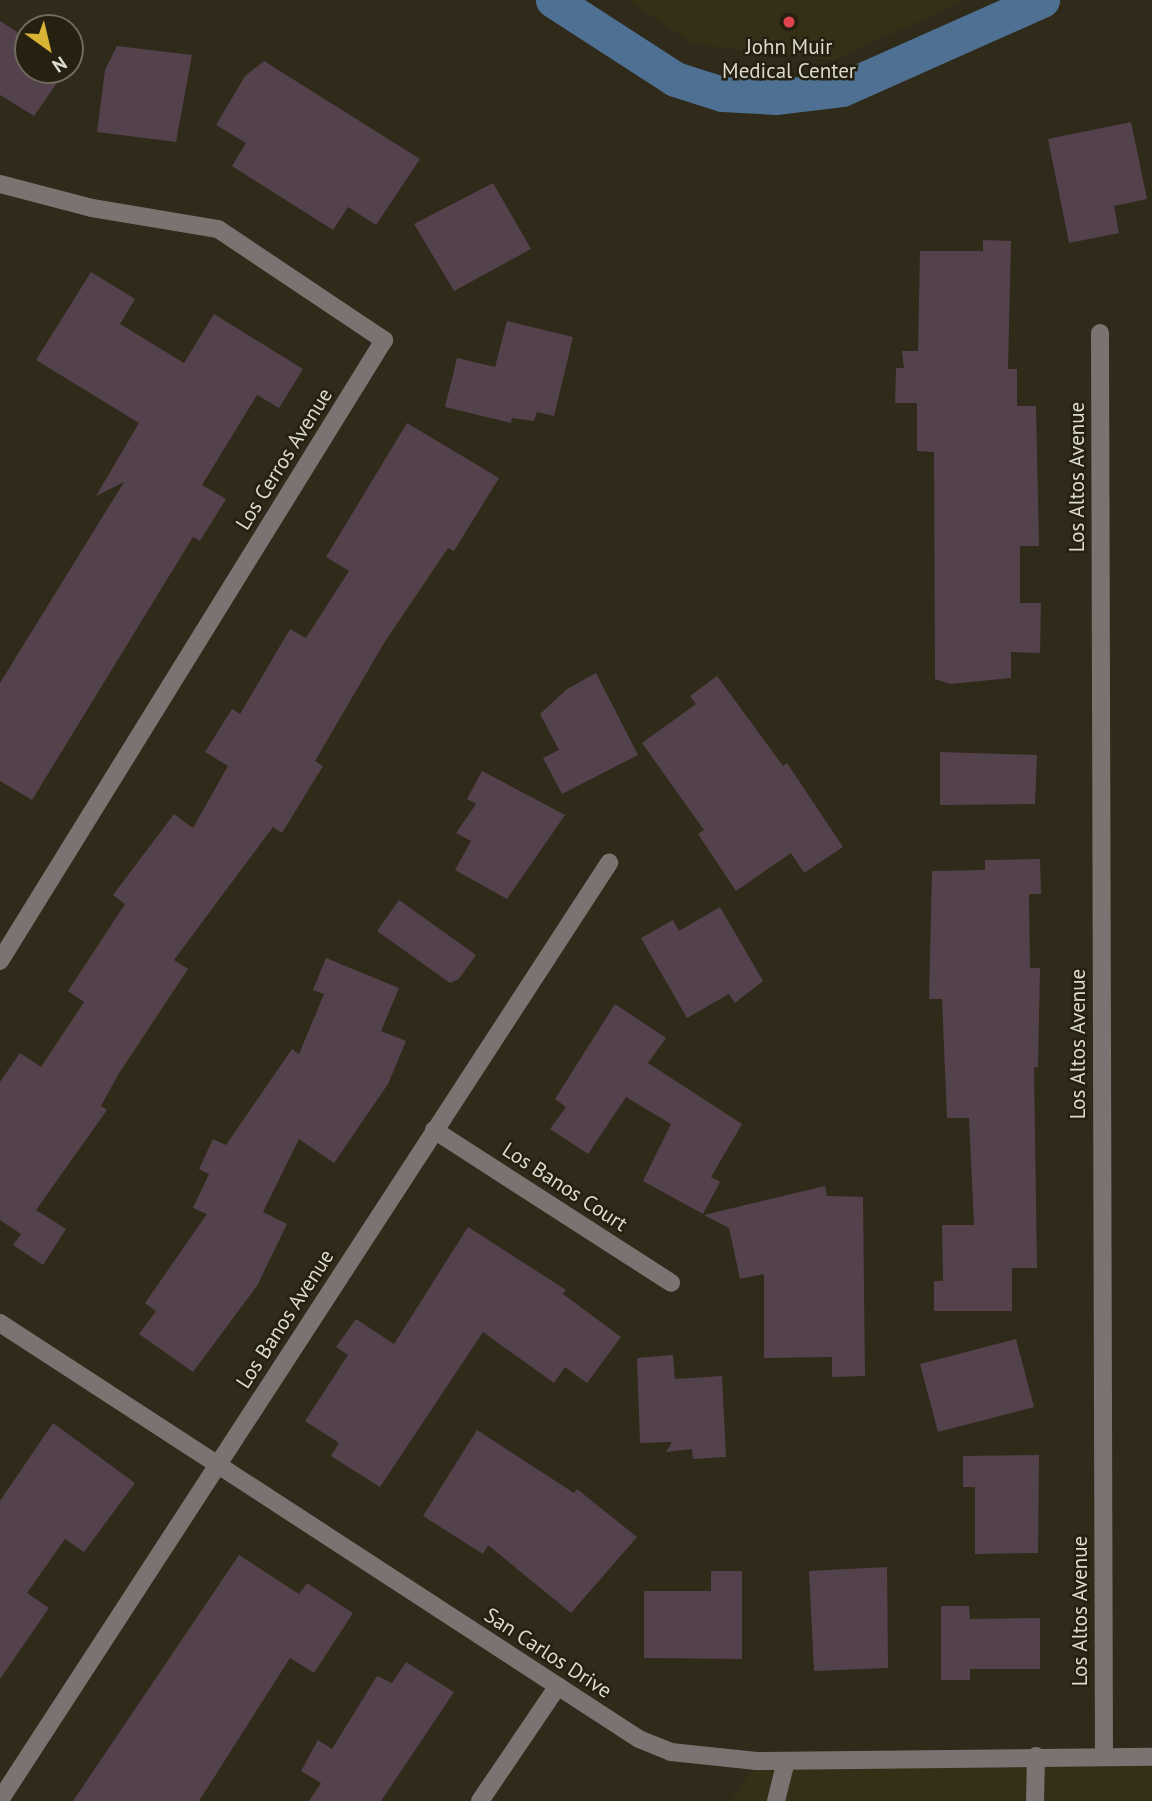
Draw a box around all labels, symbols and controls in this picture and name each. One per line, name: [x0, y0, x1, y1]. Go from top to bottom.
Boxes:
marker: John Muir Medical Center: [779, 12, 799, 32]
north arrow: [14, 14, 84, 84]
place label: John Muir Medical Center: [722, 34, 856, 84]
text: N: [48, 51, 72, 78]
street label: Los Cerros Avenue: [230, 383, 338, 535]
street label: Los Altos Avenue: [1064, 401, 1090, 553]
street label: Los Altos Avenue: [1065, 968, 1091, 1120]
street label: Los Banos Court: [498, 1137, 632, 1237]
street label: Los Banos Avenue: [231, 1245, 339, 1393]
street label: Los Altos Avenue: [1067, 1535, 1093, 1687]
street label: San Carlos Drive: [480, 1602, 616, 1704]

